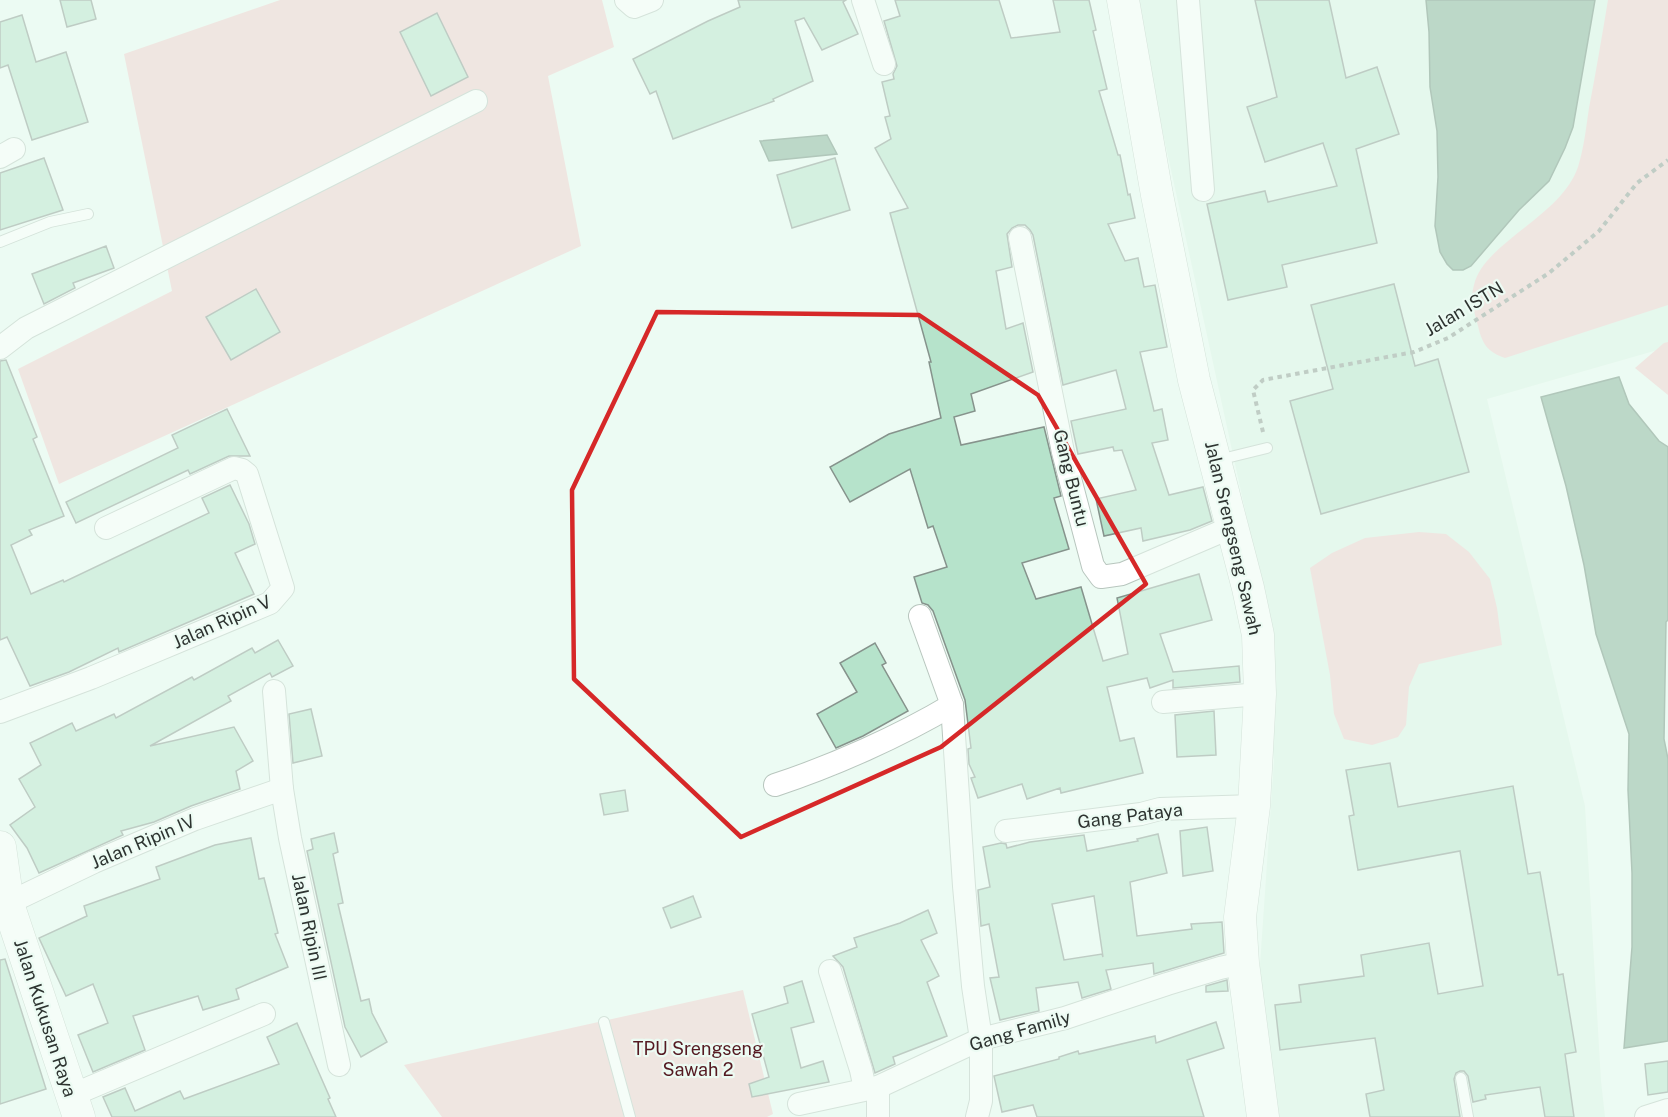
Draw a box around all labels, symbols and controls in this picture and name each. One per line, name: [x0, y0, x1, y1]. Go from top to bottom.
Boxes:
street label: Jalan ISTN: [1421, 277, 1507, 340]
street label: Gang Buntu: [1049, 427, 1094, 529]
street label: Jalan Srengseng Sawah: [1201, 439, 1266, 637]
street label: Jalan Ripin V: [169, 591, 274, 653]
street label: Gang Pataya: [1076, 799, 1184, 832]
street label: Jalan Ripin IV: [88, 810, 198, 873]
street label: Jalan Ripin III: [288, 871, 331, 982]
street label: Jalan Kukusan Raya: [10, 936, 81, 1099]
street label: Gang Family: [967, 1006, 1073, 1055]
park label: TPU Srengseng Sawah 2: [633, 1038, 763, 1080]

